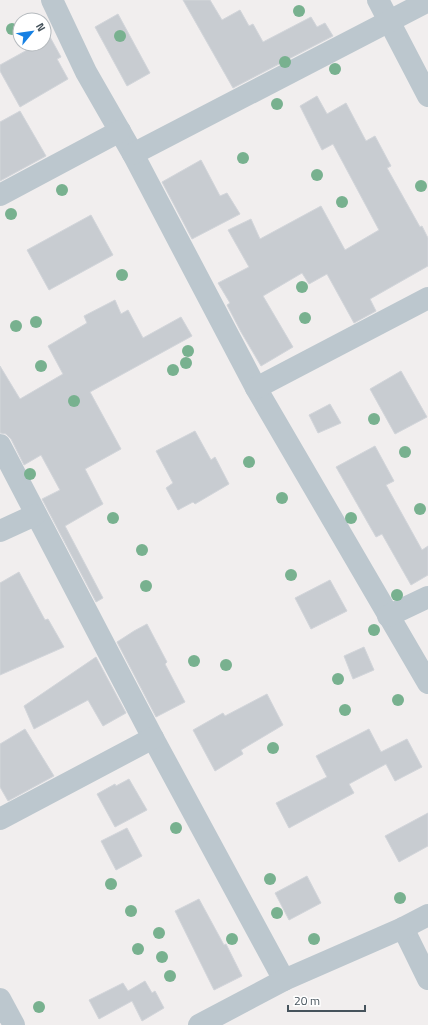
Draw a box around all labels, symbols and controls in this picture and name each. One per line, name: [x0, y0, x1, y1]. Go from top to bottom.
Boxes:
north arrow: [12, 12, 52, 52]
text: N: [32, 20, 50, 34]
scale bar: [288, 987, 365, 1013]
text: 20 m: [294, 991, 320, 1010]

